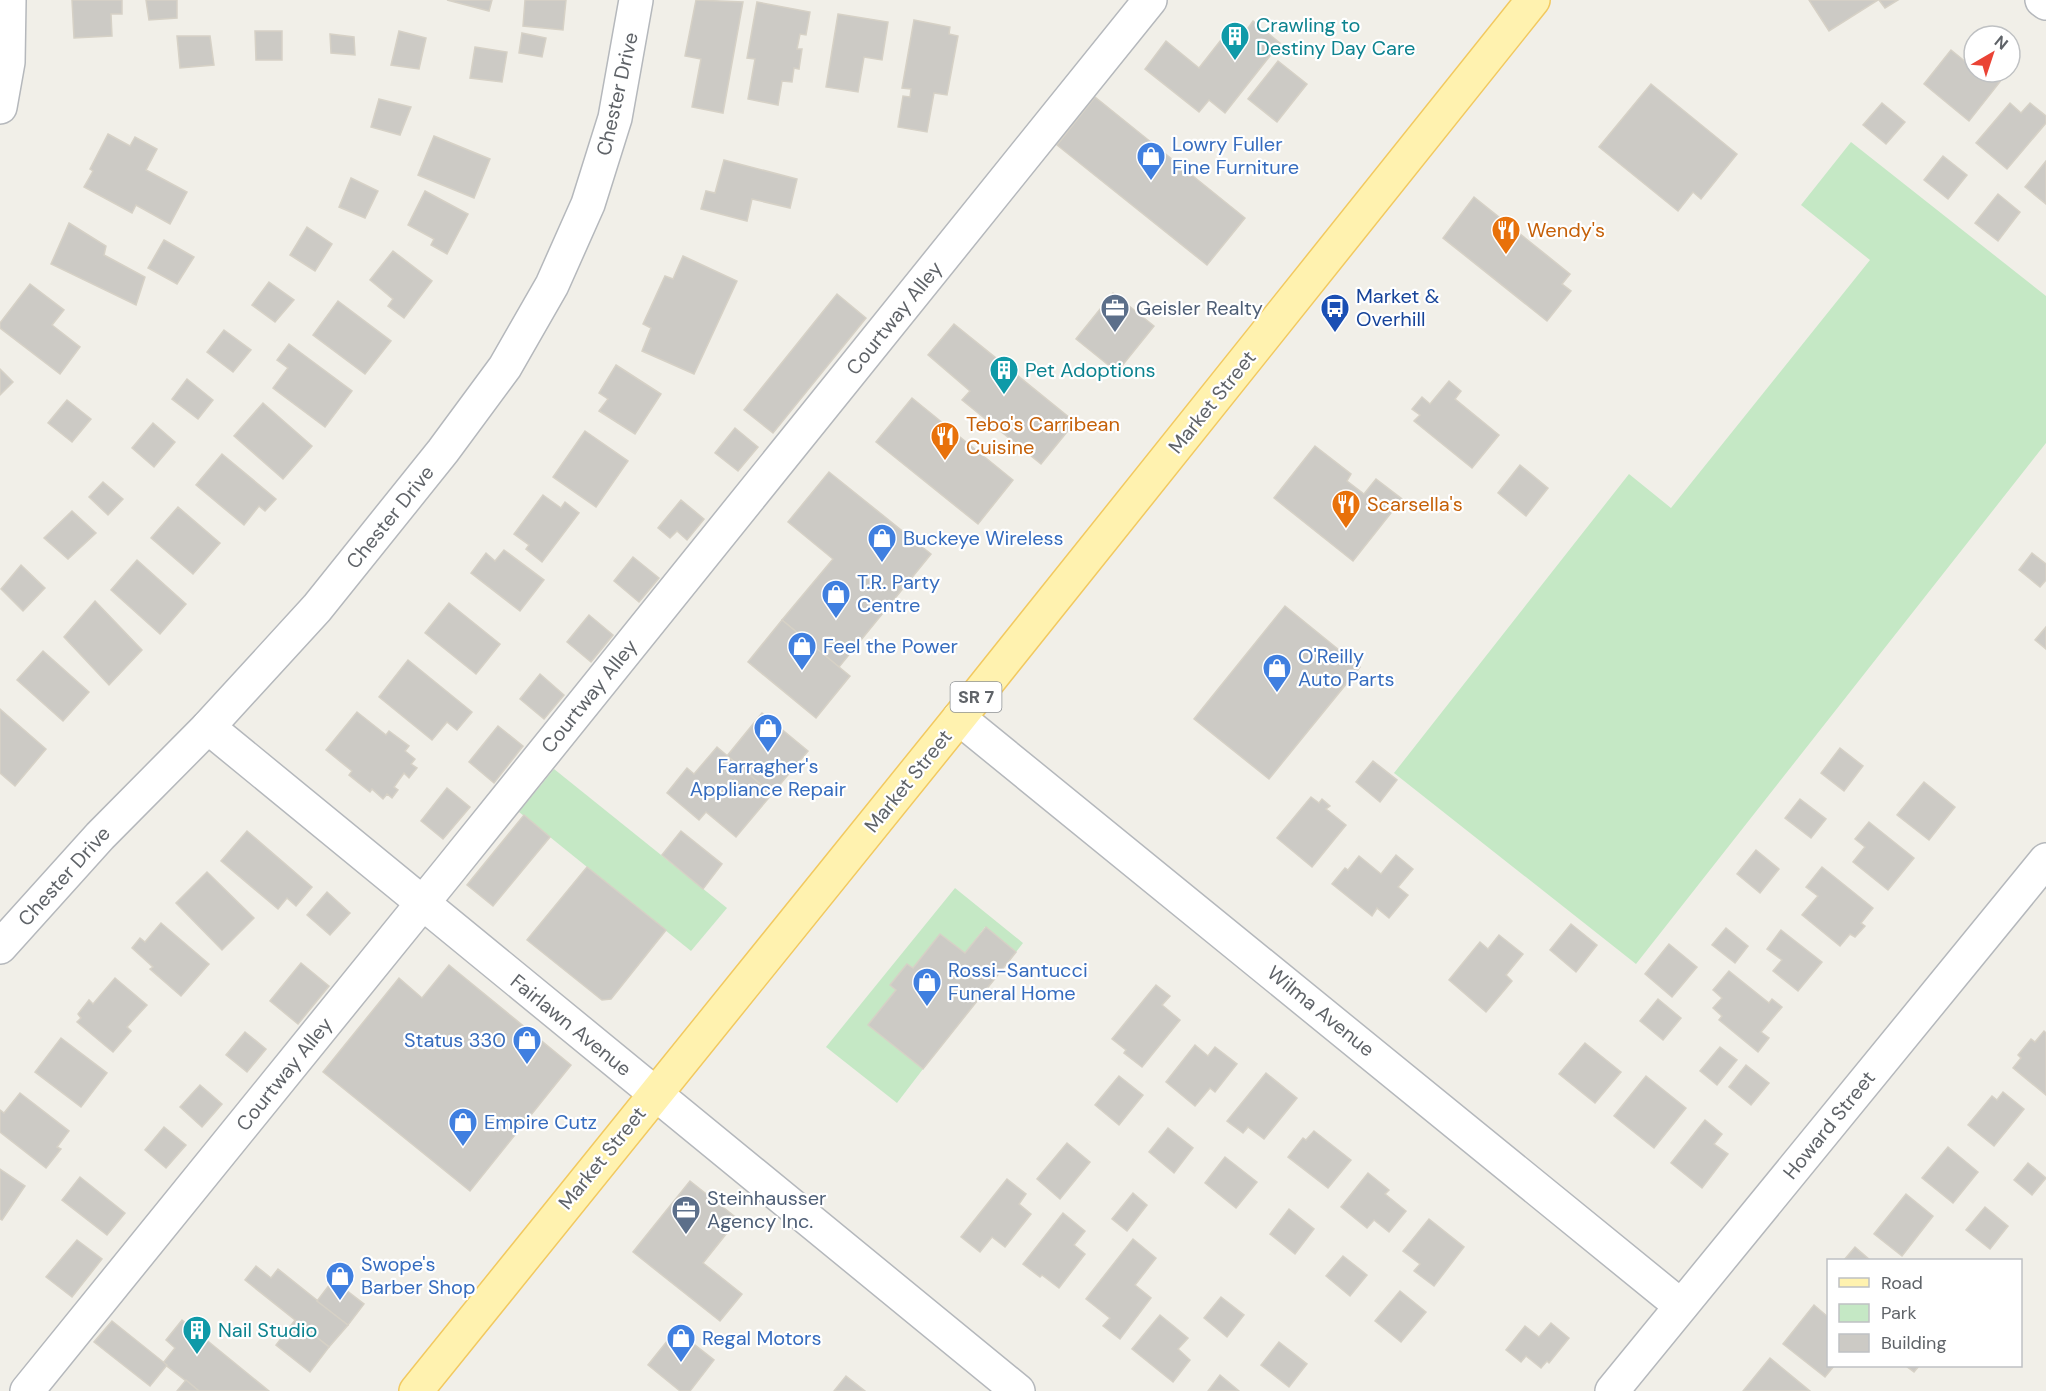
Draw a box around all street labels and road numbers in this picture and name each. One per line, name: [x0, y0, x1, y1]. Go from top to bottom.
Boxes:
street label: Chester Drive: [590, 30, 644, 158]
street label: Courtway Alley: [840, 256, 948, 380]
street label: Market Street: [1162, 345, 1262, 459]
street label: Chester Drive: [340, 460, 440, 574]
street label: Courtway Alley: [535, 634, 643, 758]
road number: SR 7: [950, 682, 1002, 712]
street label: Market Street: [858, 724, 958, 838]
street label: Chester Drive: [12, 821, 116, 931]
street label: Wilma Avenue: [1262, 960, 1380, 1062]
street label: Fairlawn Avenue: [505, 968, 637, 1082]
street label: Courtway Alley: [230, 1012, 338, 1136]
street label: Howard Street: [1777, 1065, 1881, 1185]
street label: Market Street: [552, 1101, 652, 1215]

